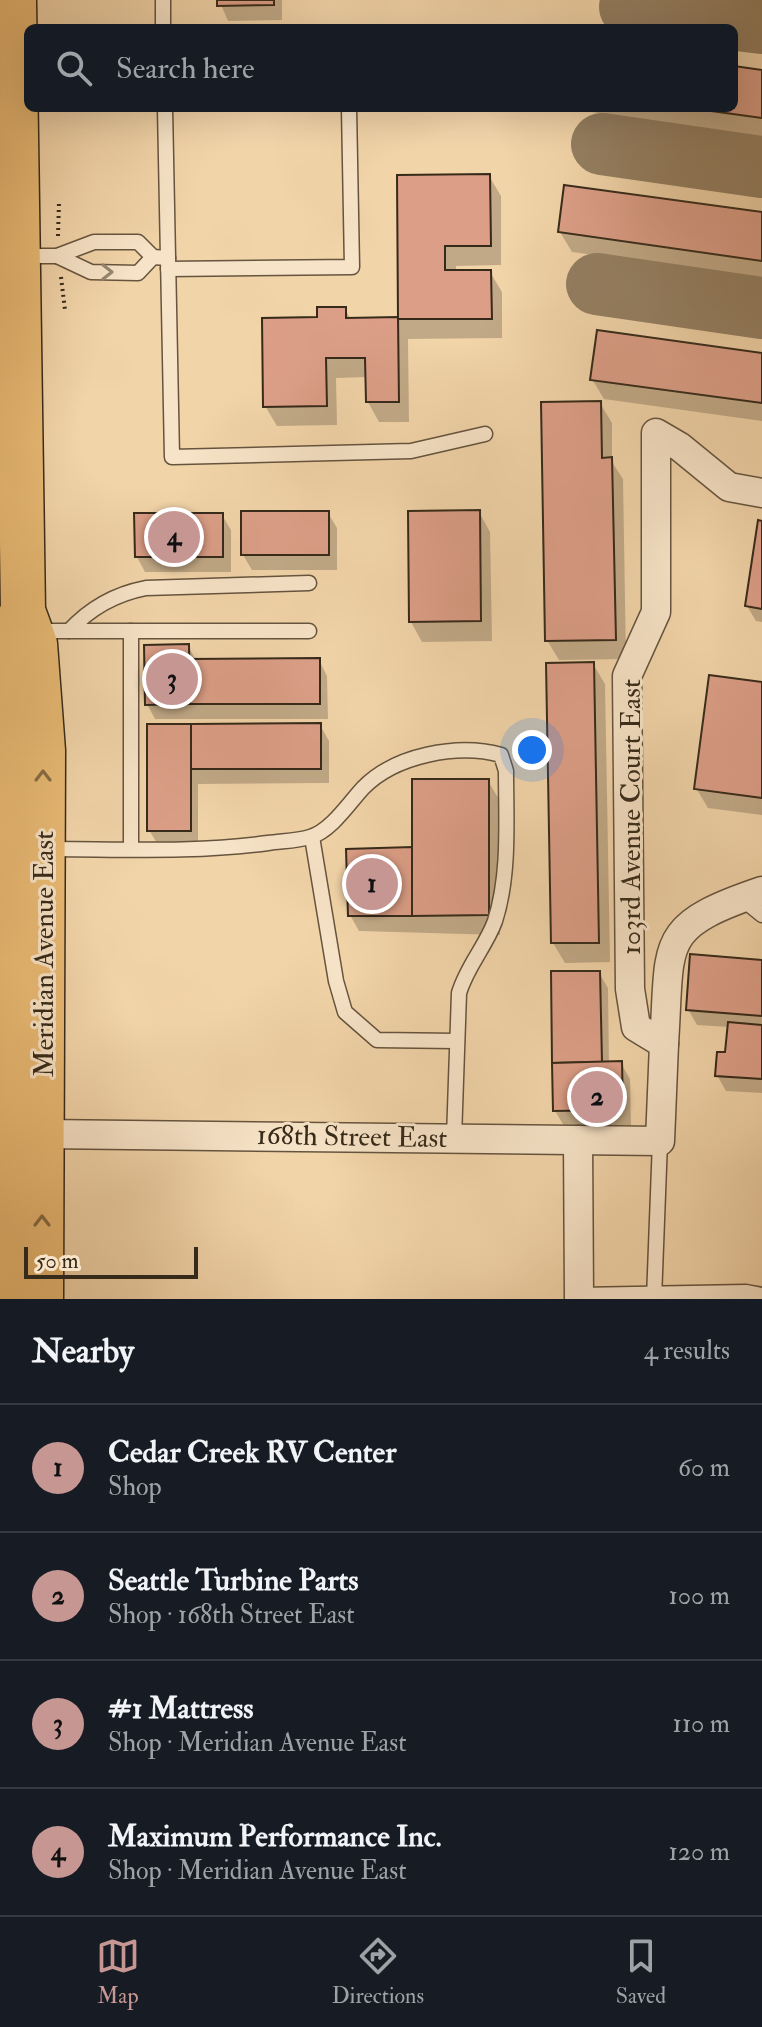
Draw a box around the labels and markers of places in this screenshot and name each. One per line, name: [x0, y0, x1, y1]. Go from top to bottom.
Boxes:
pin: 4: [148, 507, 200, 567]
pin: 3: [146, 649, 198, 709]
pin: 1: [346, 854, 398, 914]
pin: 2: [571, 1067, 623, 1127]

